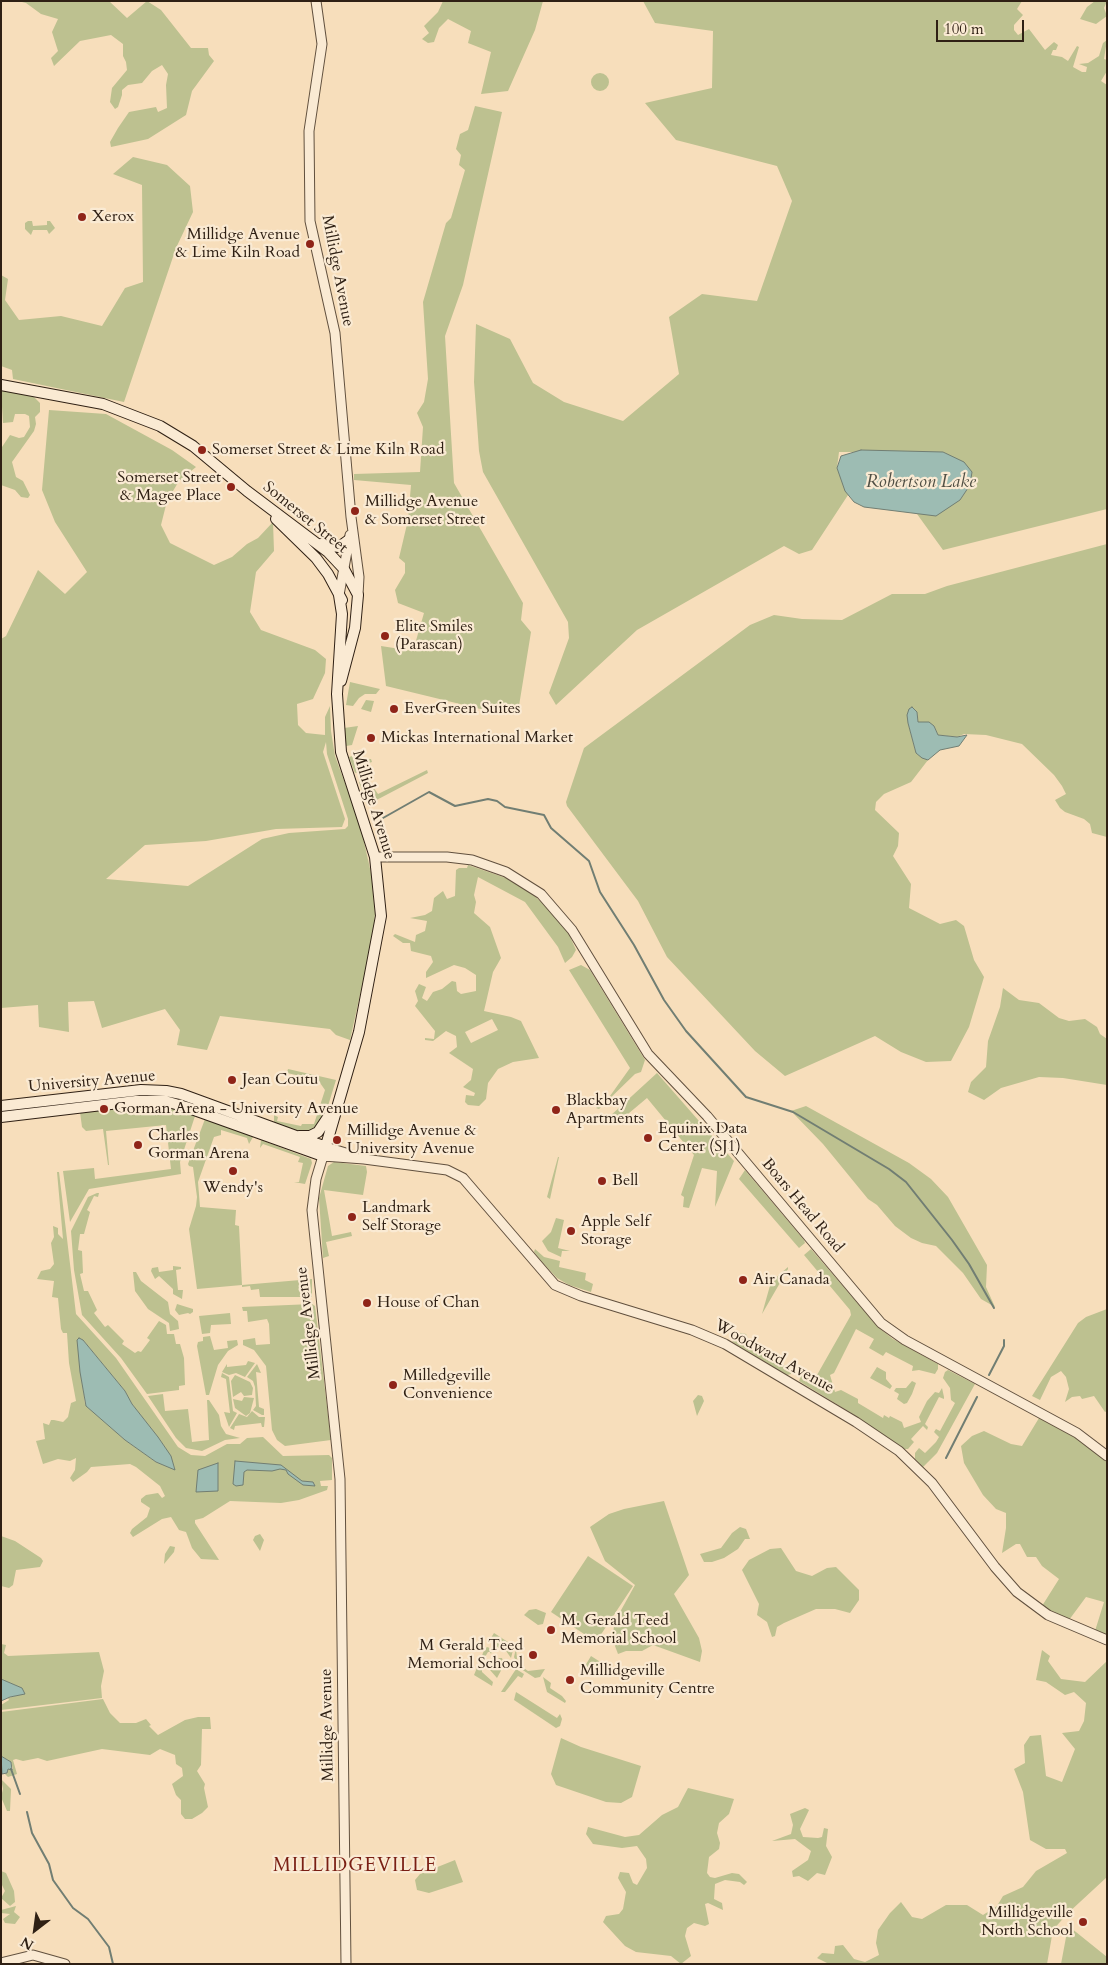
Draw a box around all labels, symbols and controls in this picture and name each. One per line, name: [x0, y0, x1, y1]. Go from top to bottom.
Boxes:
scale bar: [938, 10, 1026, 42]
text: 100 m: [944, 19, 984, 39]
place label: Xerox: [92, 207, 134, 227]
marker: Xerox: [76, 211, 88, 223]
street label: Millidge Avenue: [317, 214, 357, 328]
place label: Millidge Avenue & Lime Kiln Road: [176, 225, 300, 263]
marker: Millidge Avenue & Lime Kiln Road: [304, 238, 316, 250]
place label: Somerset Street & Lime Kiln Road: [212, 440, 445, 460]
marker: Somerset Street & Lime Kiln Road: [196, 444, 208, 456]
place label: Somerset Street & Magee Place: [117, 468, 221, 506]
water label: Robertson Lake: [866, 472, 976, 494]
street label: Somerset Street: [259, 478, 351, 558]
marker: Somerset Street & Magee Place: [225, 481, 237, 493]
place label: Millidge Avenue & Somerset Street: [365, 492, 485, 530]
marker: Millidge Avenue & Somerset Street: [349, 505, 361, 517]
place label: Elite Smiles (Parascan): [395, 617, 473, 655]
marker: Elite Smiles (Parascan): [379, 630, 391, 642]
place label: EverGreen Suites: [404, 699, 520, 719]
marker: EverGreen Suites: [388, 703, 400, 715]
place label: Mickas International Market: [381, 728, 573, 748]
marker: Mickas International Market: [365, 732, 377, 744]
street label: Millidge Avenue: [347, 748, 399, 862]
street label: University Avenue: [28, 1067, 156, 1097]
place label: Jean Coutu: [242, 1070, 318, 1090]
marker: Jean Coutu: [226, 1074, 238, 1086]
place label: Blackbay Apartments: [566, 1091, 644, 1129]
place label: Gorman Arena - University Avenue: [114, 1099, 359, 1119]
marker: Gorman Arena - University Avenue: [98, 1103, 110, 1115]
marker: Blackbay Apartments: [550, 1104, 562, 1116]
place label: Equinix Data Center (SJ1): [658, 1119, 747, 1157]
place label: Millidge Avenue & University Avenue: [347, 1121, 476, 1159]
place label: Charles Gorman Arena: [148, 1126, 249, 1164]
marker: Equinix Data Center (SJ1): [642, 1132, 654, 1144]
marker: Millidge Avenue & University Avenue: [331, 1134, 343, 1146]
marker: Charles Gorman Arena: [132, 1139, 144, 1151]
street label: Boars Head Road: [757, 1155, 847, 1257]
marker: Wendy's: [227, 1165, 239, 1177]
place label: Bell: [612, 1171, 638, 1191]
marker: Bell: [596, 1175, 608, 1187]
place label: Wendy's: [203, 1178, 263, 1198]
place label: Landmark Self Storage: [362, 1198, 441, 1236]
marker: Landmark Self Storage: [346, 1211, 358, 1223]
place label: Apple Self Storage: [581, 1212, 649, 1250]
marker: Apple Self Storage: [565, 1225, 577, 1237]
street label: Millidge Avenue: [293, 1266, 325, 1380]
place label: Air Canada: [753, 1270, 830, 1290]
marker: Air Canada: [737, 1274, 749, 1286]
place label: House of Chan: [377, 1293, 480, 1313]
marker: House of Chan: [361, 1297, 373, 1309]
street label: Woodward Avenue: [711, 1316, 837, 1398]
place label: Milledgeville Convenience: [403, 1366, 493, 1404]
marker: Milledgeville Convenience: [387, 1379, 399, 1391]
place label: M. Gerald Teed Memorial School: [561, 1611, 677, 1649]
marker: M. Gerald Teed Memorial School: [545, 1624, 557, 1636]
place label: M Gerald Teed Memorial School: [407, 1636, 523, 1674]
marker: M Gerald Teed Memorial School: [527, 1649, 539, 1661]
place label: Millidgeville Community Centre: [580, 1661, 715, 1699]
street label: Millidge Avenue: [317, 1668, 339, 1782]
marker: Millidgeville Community Centre: [564, 1674, 576, 1686]
district label: MILLIDGEVILLE: [271, 1856, 439, 1878]
place label: Millidgeville North School: [981, 1903, 1073, 1941]
north arrow: [10, 1905, 60, 1955]
marker: Millidgeville North School: [1077, 1916, 1089, 1928]
text: N: [17, 1932, 37, 1955]

